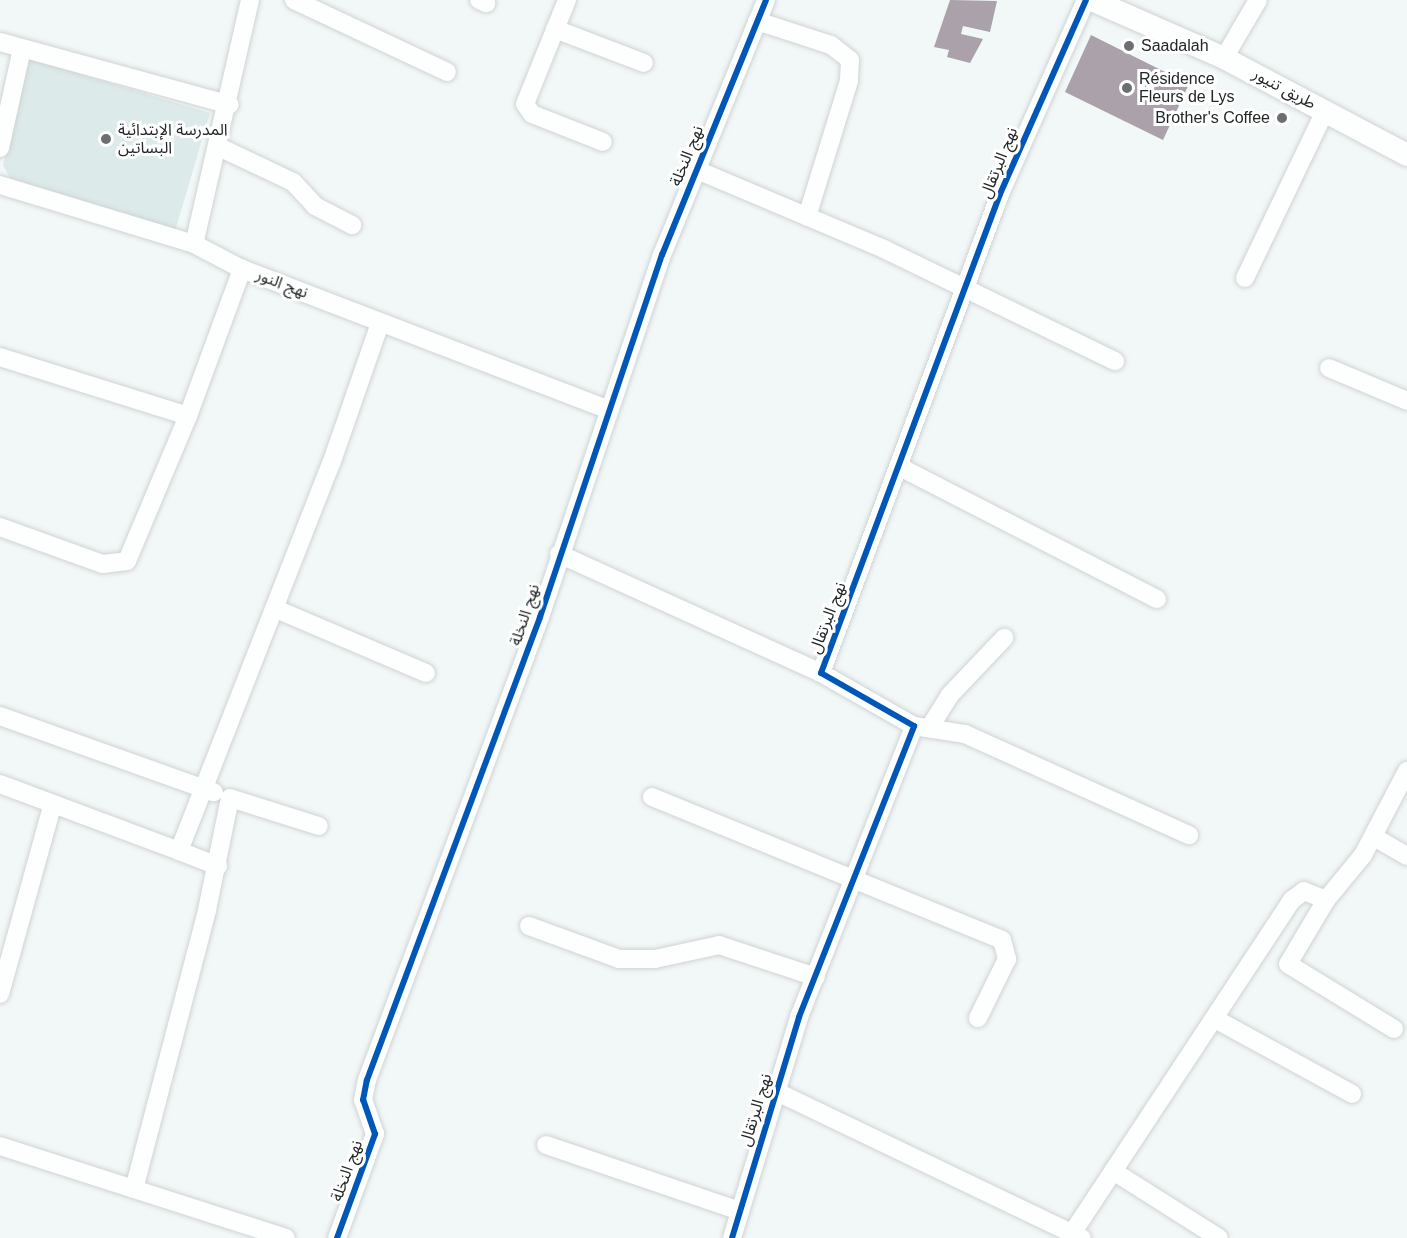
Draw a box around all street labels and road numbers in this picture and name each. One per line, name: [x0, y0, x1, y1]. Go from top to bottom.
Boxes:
street label: طريق تنيور: [1249, 64, 1319, 114]
street label: نهج النخلة: [666, 123, 708, 189]
street label: نهج البرتقال: [976, 125, 1022, 201]
street label: نهج النور: [253, 265, 311, 303]
street label: نهج البرتقال: [806, 580, 850, 656]
street label: نهج النخلة: [506, 582, 544, 648]
street label: نهج البرتقال: [736, 1071, 776, 1149]
street label: نهج النخلة: [327, 1138, 367, 1204]

